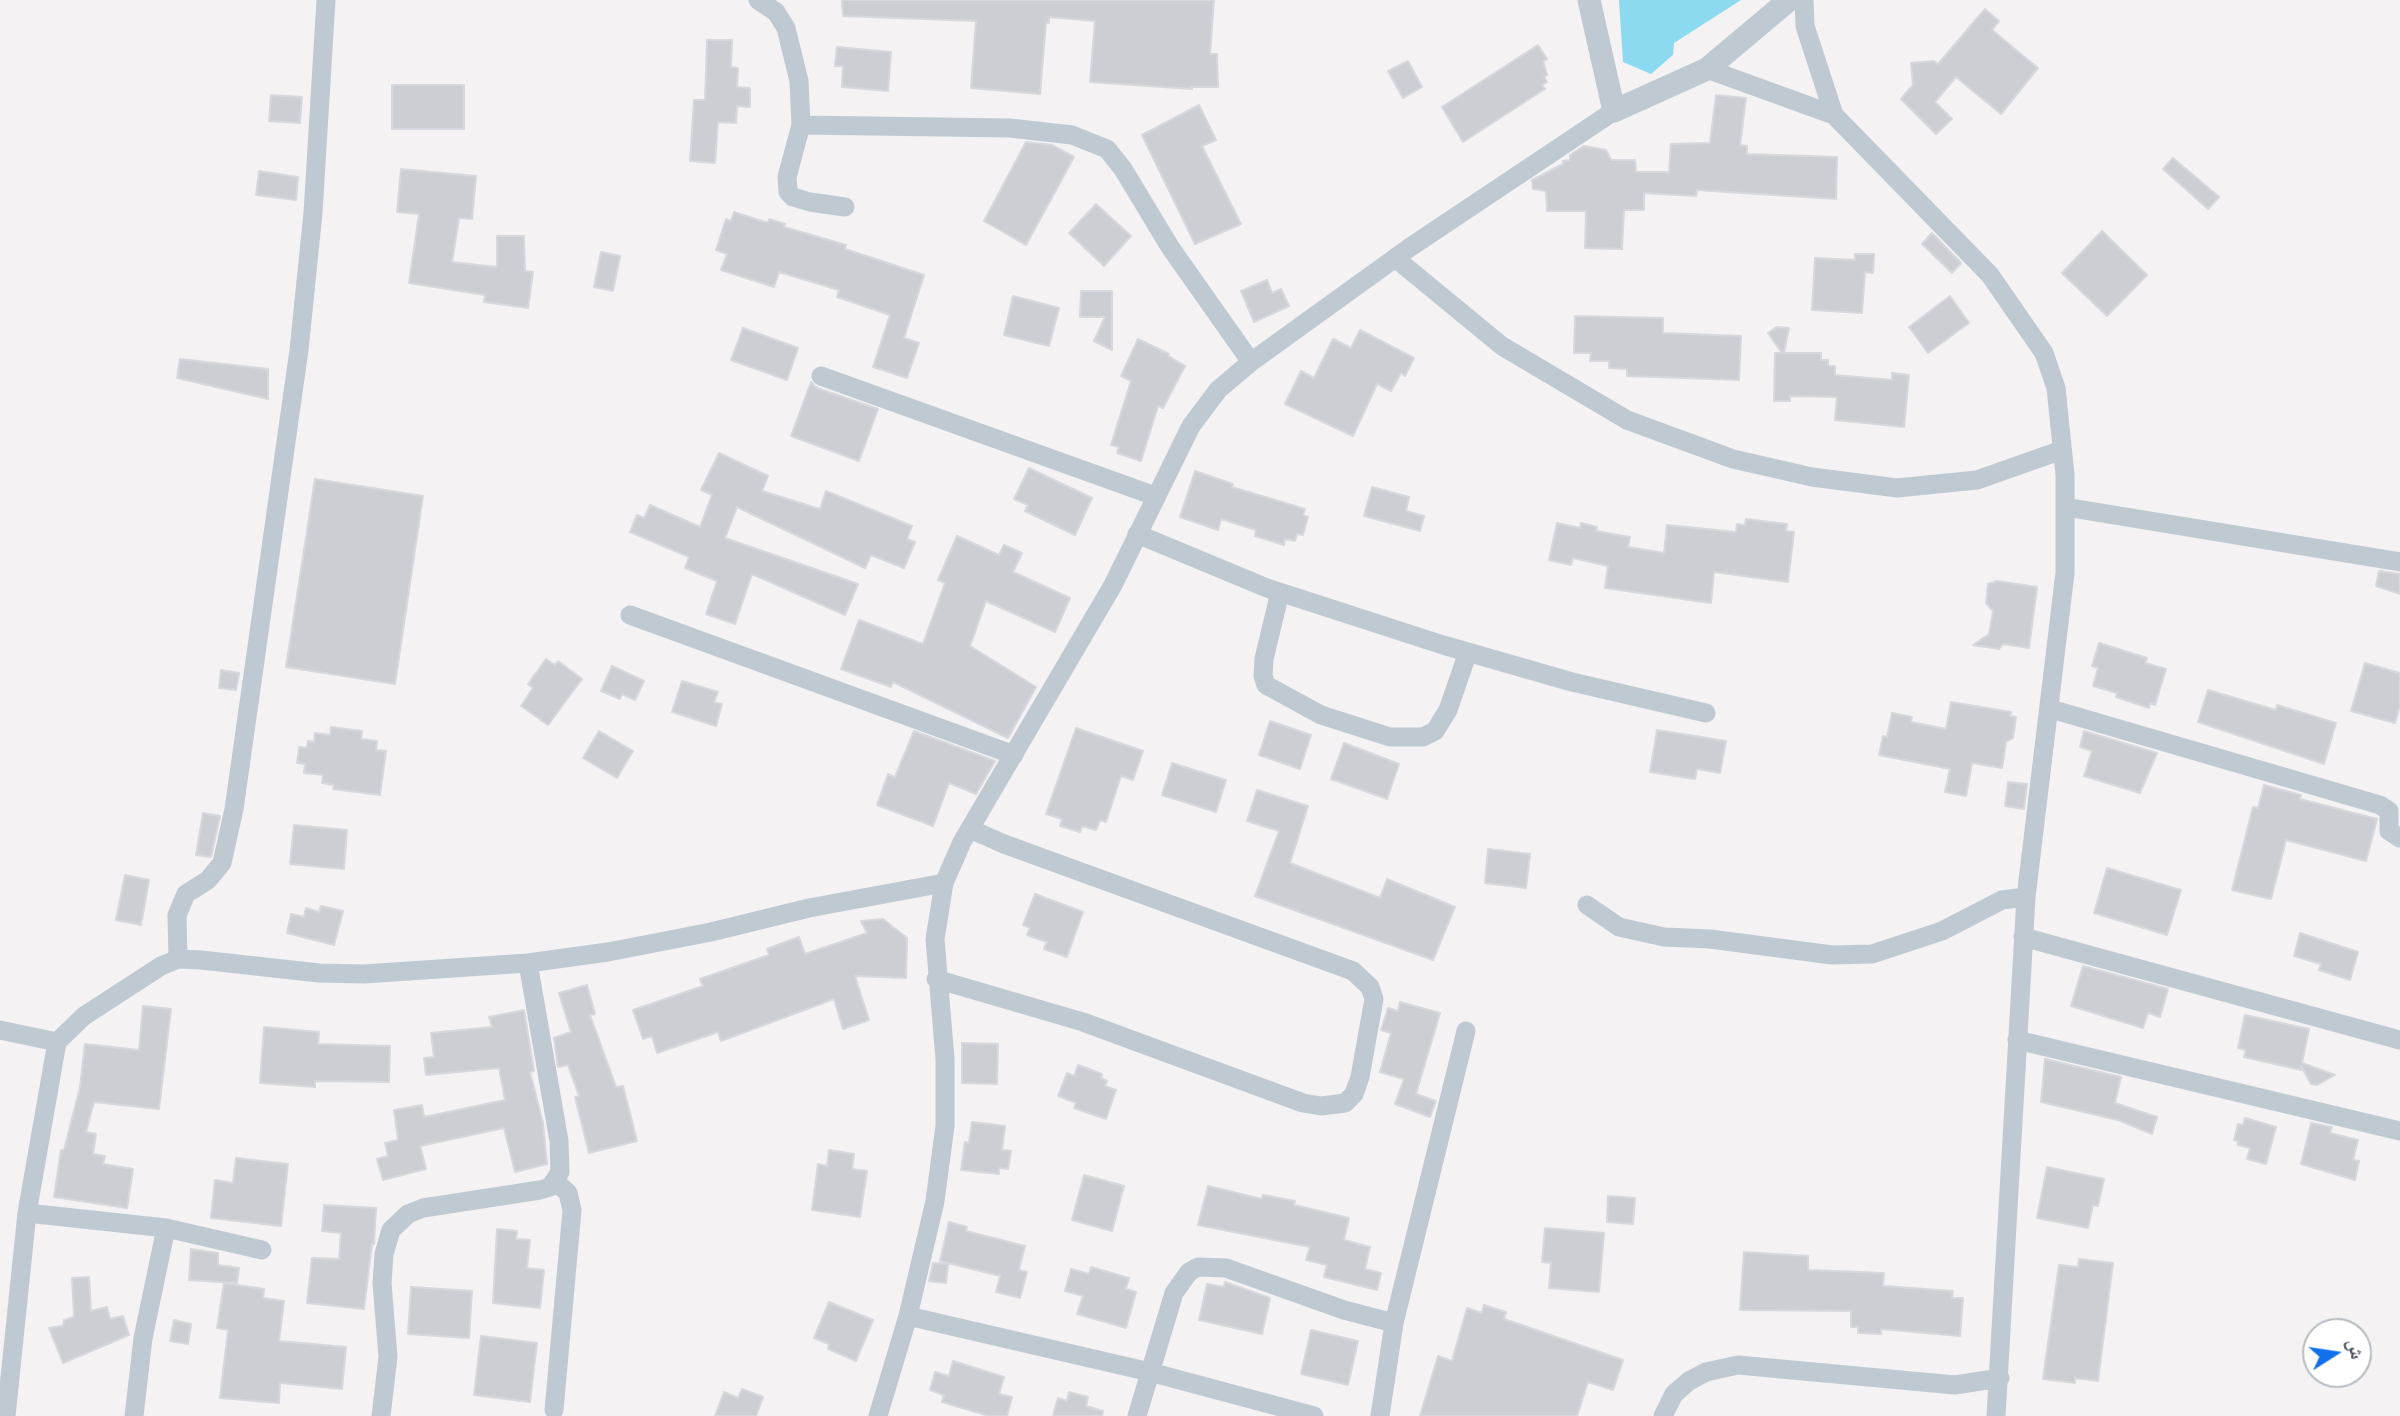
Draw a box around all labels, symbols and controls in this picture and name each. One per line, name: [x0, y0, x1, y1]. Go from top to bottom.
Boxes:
north arrow: [2302, 1318, 2372, 1388]
text: ش: [2344, 1337, 2368, 1361]

